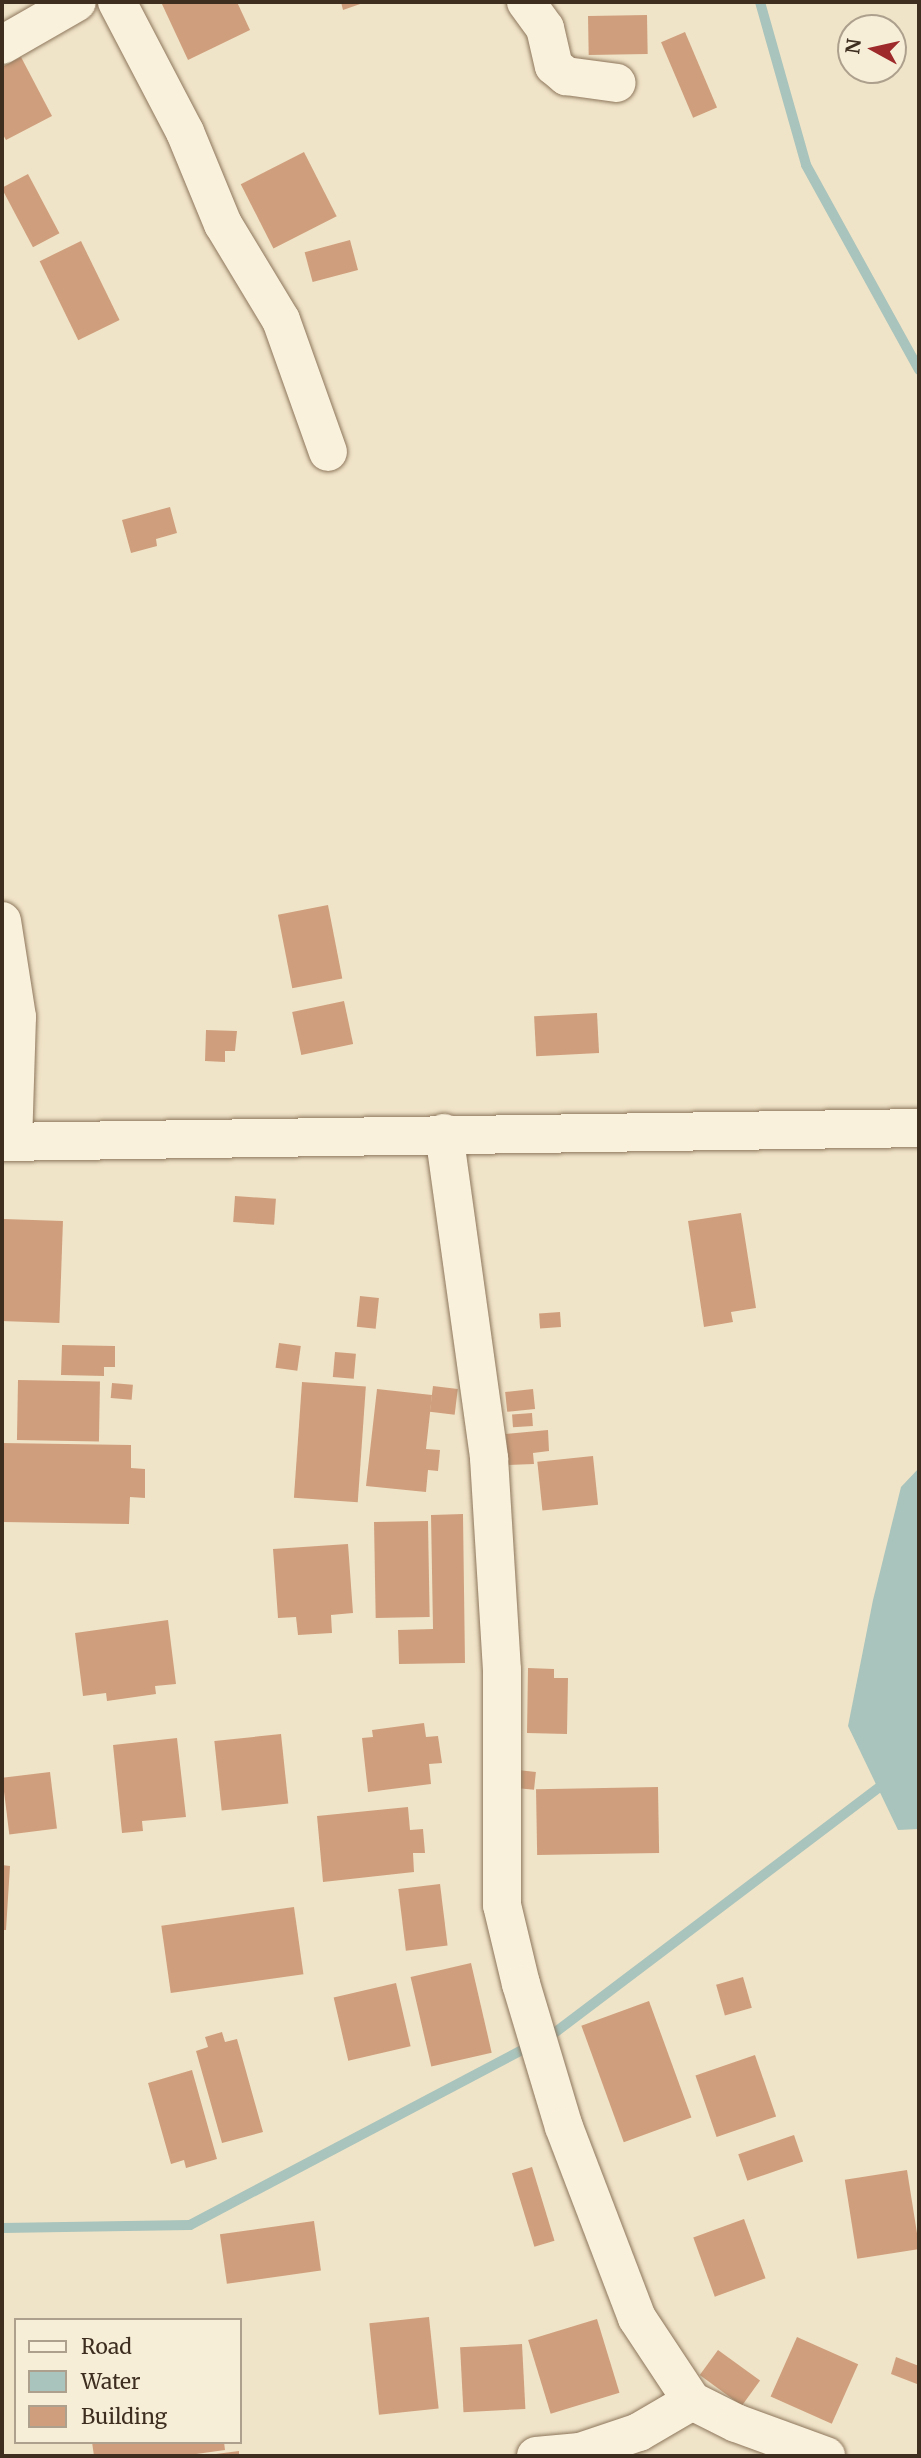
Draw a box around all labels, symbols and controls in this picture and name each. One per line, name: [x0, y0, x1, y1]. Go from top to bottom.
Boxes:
north arrow: [837, 14, 907, 84]
text: N: [840, 37, 866, 55]
legend: [14, 2318, 242, 2444]
text: Road: [81, 2333, 132, 2360]
text: Water: [81, 2368, 140, 2395]
text: Building: [81, 2403, 167, 2430]

